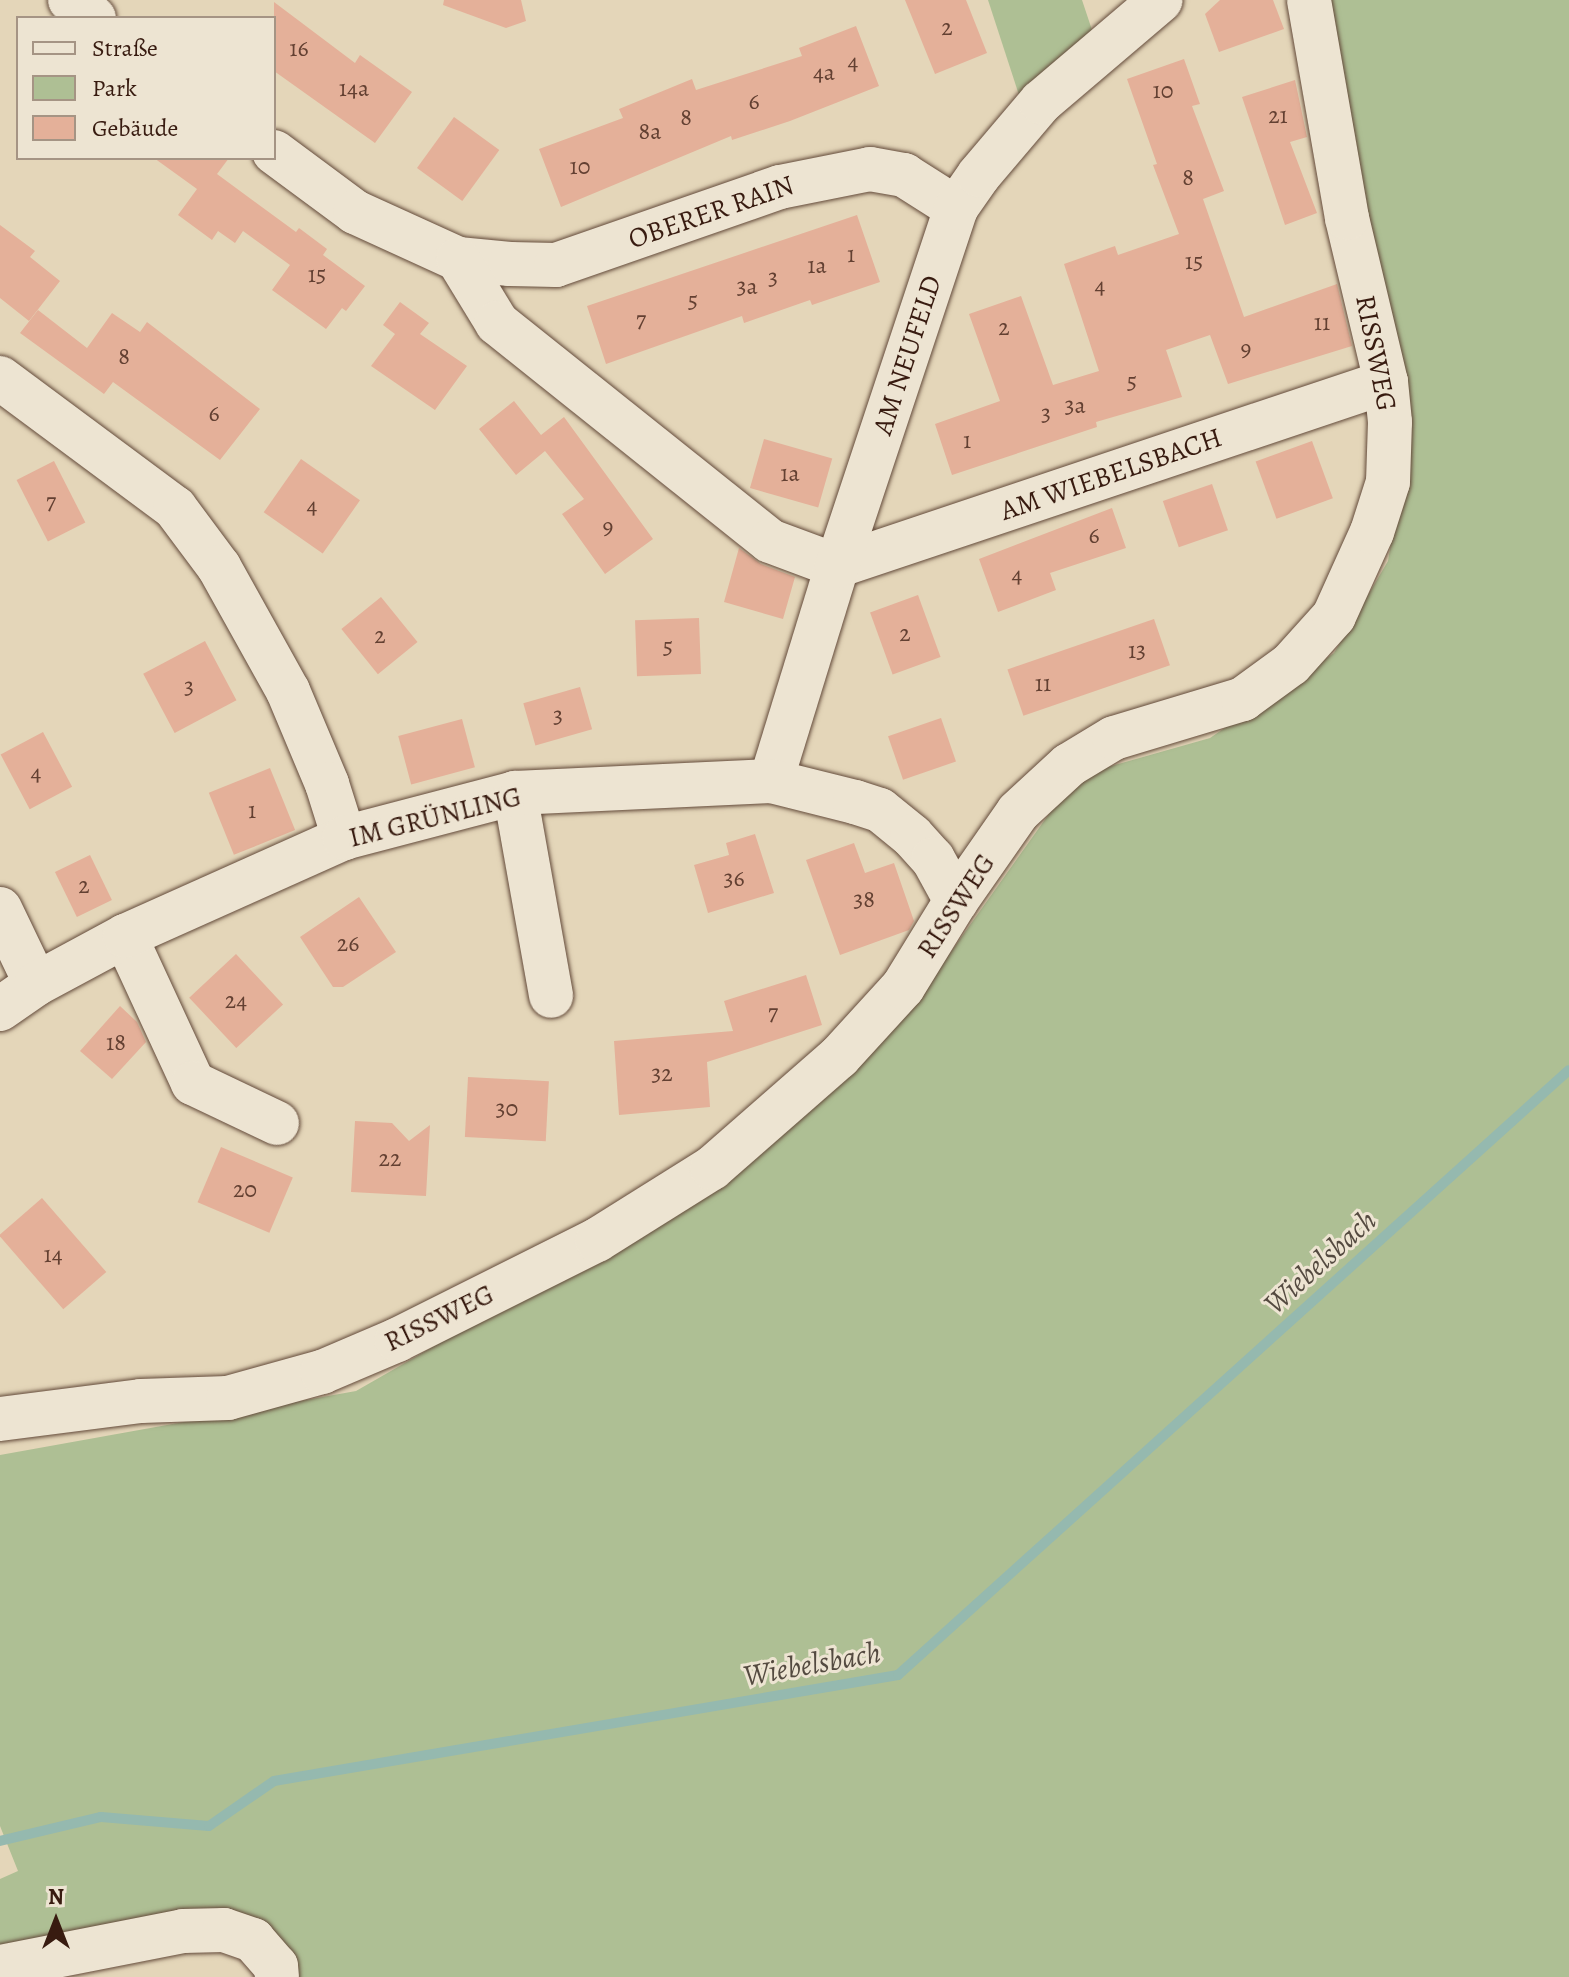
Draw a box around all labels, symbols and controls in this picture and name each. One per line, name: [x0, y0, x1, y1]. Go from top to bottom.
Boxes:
house number: 2: [941, 14, 953, 42]
legend: [16, 16, 276, 160]
text: Straße: [92, 32, 158, 64]
house number: 16: [289, 35, 309, 63]
house number: 4: [848, 48, 858, 76]
house number: 4a: [813, 59, 835, 87]
text: Park: [92, 72, 137, 104]
house number: 14a: [339, 75, 369, 103]
house number: 10: [1153, 77, 1173, 105]
house number: 6: [748, 88, 760, 116]
house number: 21: [1268, 102, 1288, 130]
house number: 8: [680, 104, 692, 132]
text: Gebäude: [92, 112, 178, 144]
house number: 8a: [639, 118, 661, 146]
house number: 10: [570, 153, 590, 181]
house number: 8: [1182, 164, 1194, 192]
street label: OBERER RAIN: [624, 168, 798, 256]
house number: 1: [847, 241, 855, 269]
house number: 15: [1185, 248, 1203, 276]
house number: 1a: [807, 252, 827, 280]
house number: 15: [308, 261, 326, 289]
house number: 3: [768, 264, 778, 292]
street label: AM NEUFELD: [865, 271, 949, 439]
house number: 4: [1095, 272, 1105, 300]
house number: 3a: [736, 273, 758, 301]
house number: 5: [688, 287, 698, 315]
street label: RISSWEG: [1348, 292, 1404, 414]
house number: 7: [636, 306, 646, 334]
house number: 11: [1314, 309, 1330, 337]
house number: 2: [998, 314, 1010, 342]
house number: 9: [1241, 335, 1251, 363]
house number: 8: [118, 343, 130, 371]
house number: 5: [1127, 368, 1137, 396]
house number: 3a: [1064, 392, 1086, 420]
house number: 6: [208, 400, 220, 428]
house number: 3: [1041, 400, 1051, 428]
street label: AM WIEBELSBACH: [996, 420, 1226, 528]
house number: 1: [963, 427, 971, 455]
house number: 1a: [780, 460, 800, 488]
house number: 7: [46, 488, 56, 516]
house number: 4: [307, 492, 317, 520]
house number: 9: [603, 513, 613, 541]
house number: 6: [1088, 522, 1100, 550]
house number: 4: [1012, 561, 1022, 589]
house number: 2: [899, 620, 911, 648]
house number: 2: [374, 622, 386, 650]
house number: 5: [663, 633, 673, 661]
house number: 13: [1128, 637, 1146, 665]
house number: 11: [1035, 670, 1051, 698]
house number: 3: [184, 673, 194, 701]
house number: 3: [553, 702, 563, 730]
house number: 4: [31, 759, 41, 787]
street label: IM GRÜNLING: [345, 779, 525, 855]
house number: 1: [248, 797, 256, 825]
street label: RISSWEG: [910, 848, 1002, 964]
house number: 36: [723, 865, 745, 893]
house number: 2: [78, 872, 90, 900]
house number: 38: [853, 886, 875, 914]
house number: 26: [337, 930, 359, 958]
house number: 24: [225, 987, 247, 1015]
house number: 7: [768, 999, 778, 1027]
house number: 18: [106, 1029, 126, 1057]
house number: 32: [651, 1060, 673, 1088]
house number: 30: [496, 1095, 518, 1123]
house number: 22: [379, 1145, 401, 1173]
house number: 20: [233, 1176, 257, 1204]
water label: Wiebelsbach: [1256, 1202, 1384, 1322]
house number: 14: [43, 1241, 63, 1269]
street label: RISSWEG: [379, 1277, 499, 1359]
water label: Wiebelsbach: [741, 1634, 883, 1694]
north arrow: [16, 1881, 96, 1961]
text: N: [48, 1882, 64, 1912]

